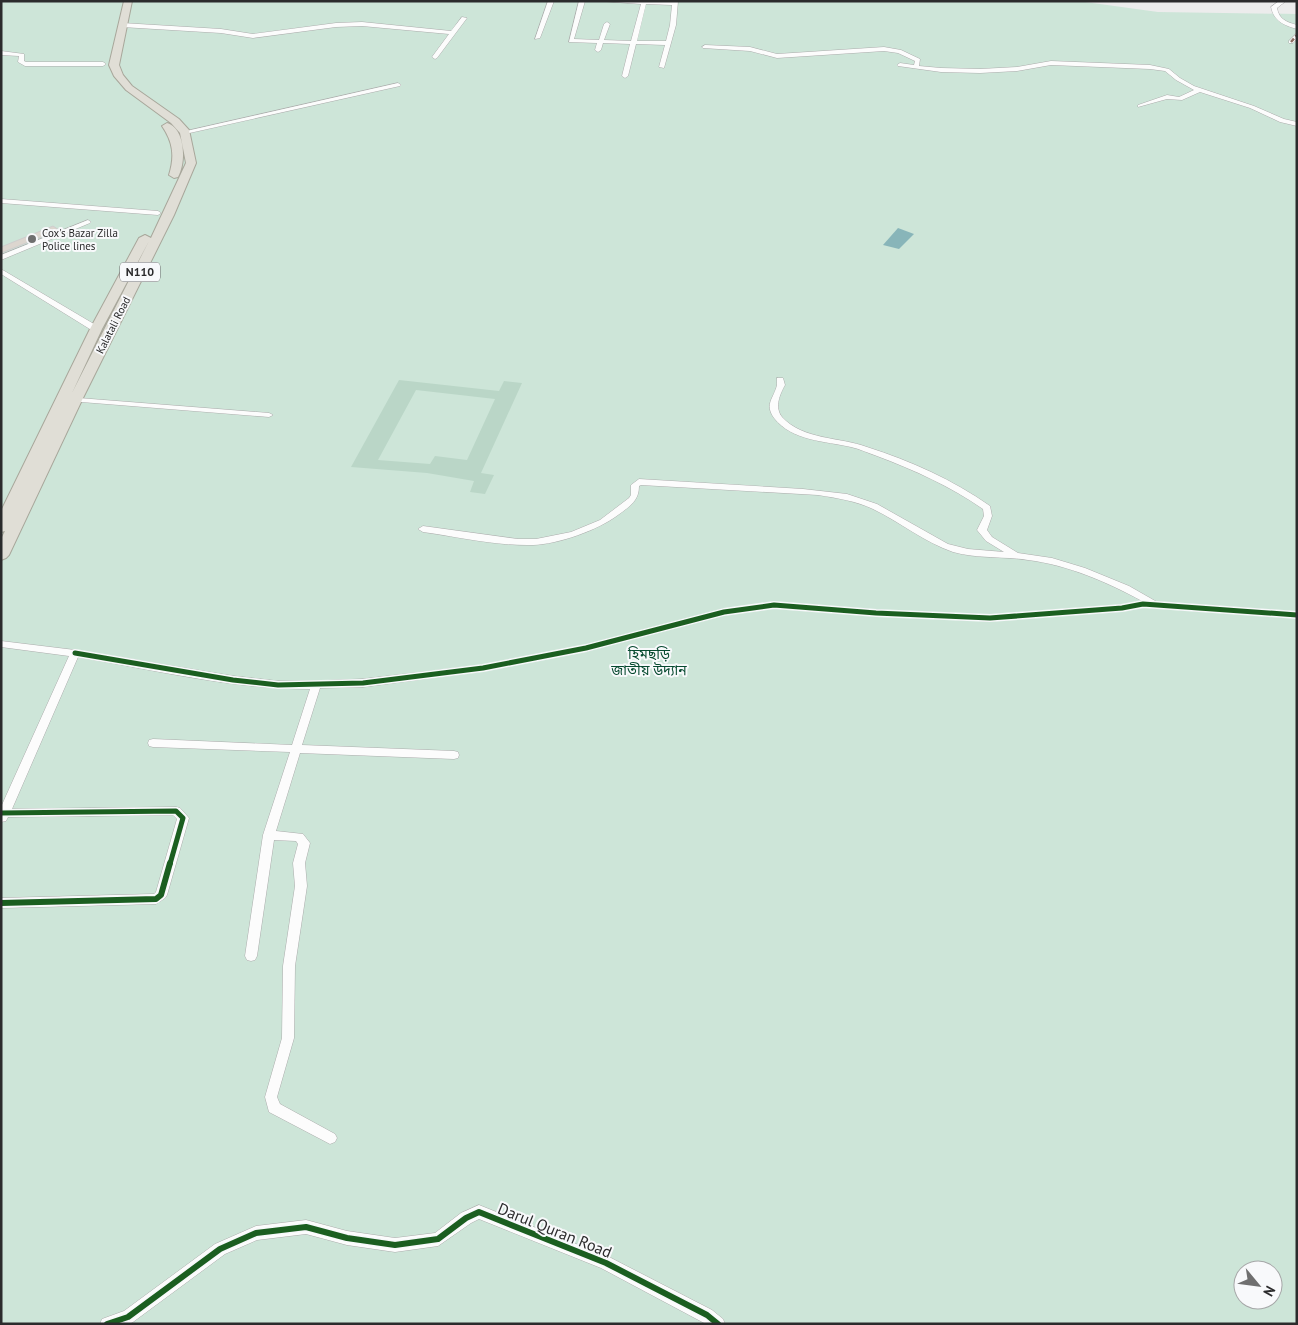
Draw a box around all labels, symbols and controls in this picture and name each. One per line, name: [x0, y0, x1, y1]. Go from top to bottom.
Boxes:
place label: Cox's Bazar Zilla Police lines: [42, 226, 118, 253]
marker: Cox's Bazar Zilla Police lines: [26, 233, 38, 245]
road number: N110: [120, 262, 160, 282]
street label: Kalatali Road: [93, 294, 133, 356]
park label: হিমছড়ি জাতীয় উদ্যান: [610, 645, 687, 679]
street label: Darul Quran Road: [495, 1198, 615, 1262]
north arrow: [1233, 1260, 1283, 1310]
text: N: [1259, 1283, 1279, 1300]

